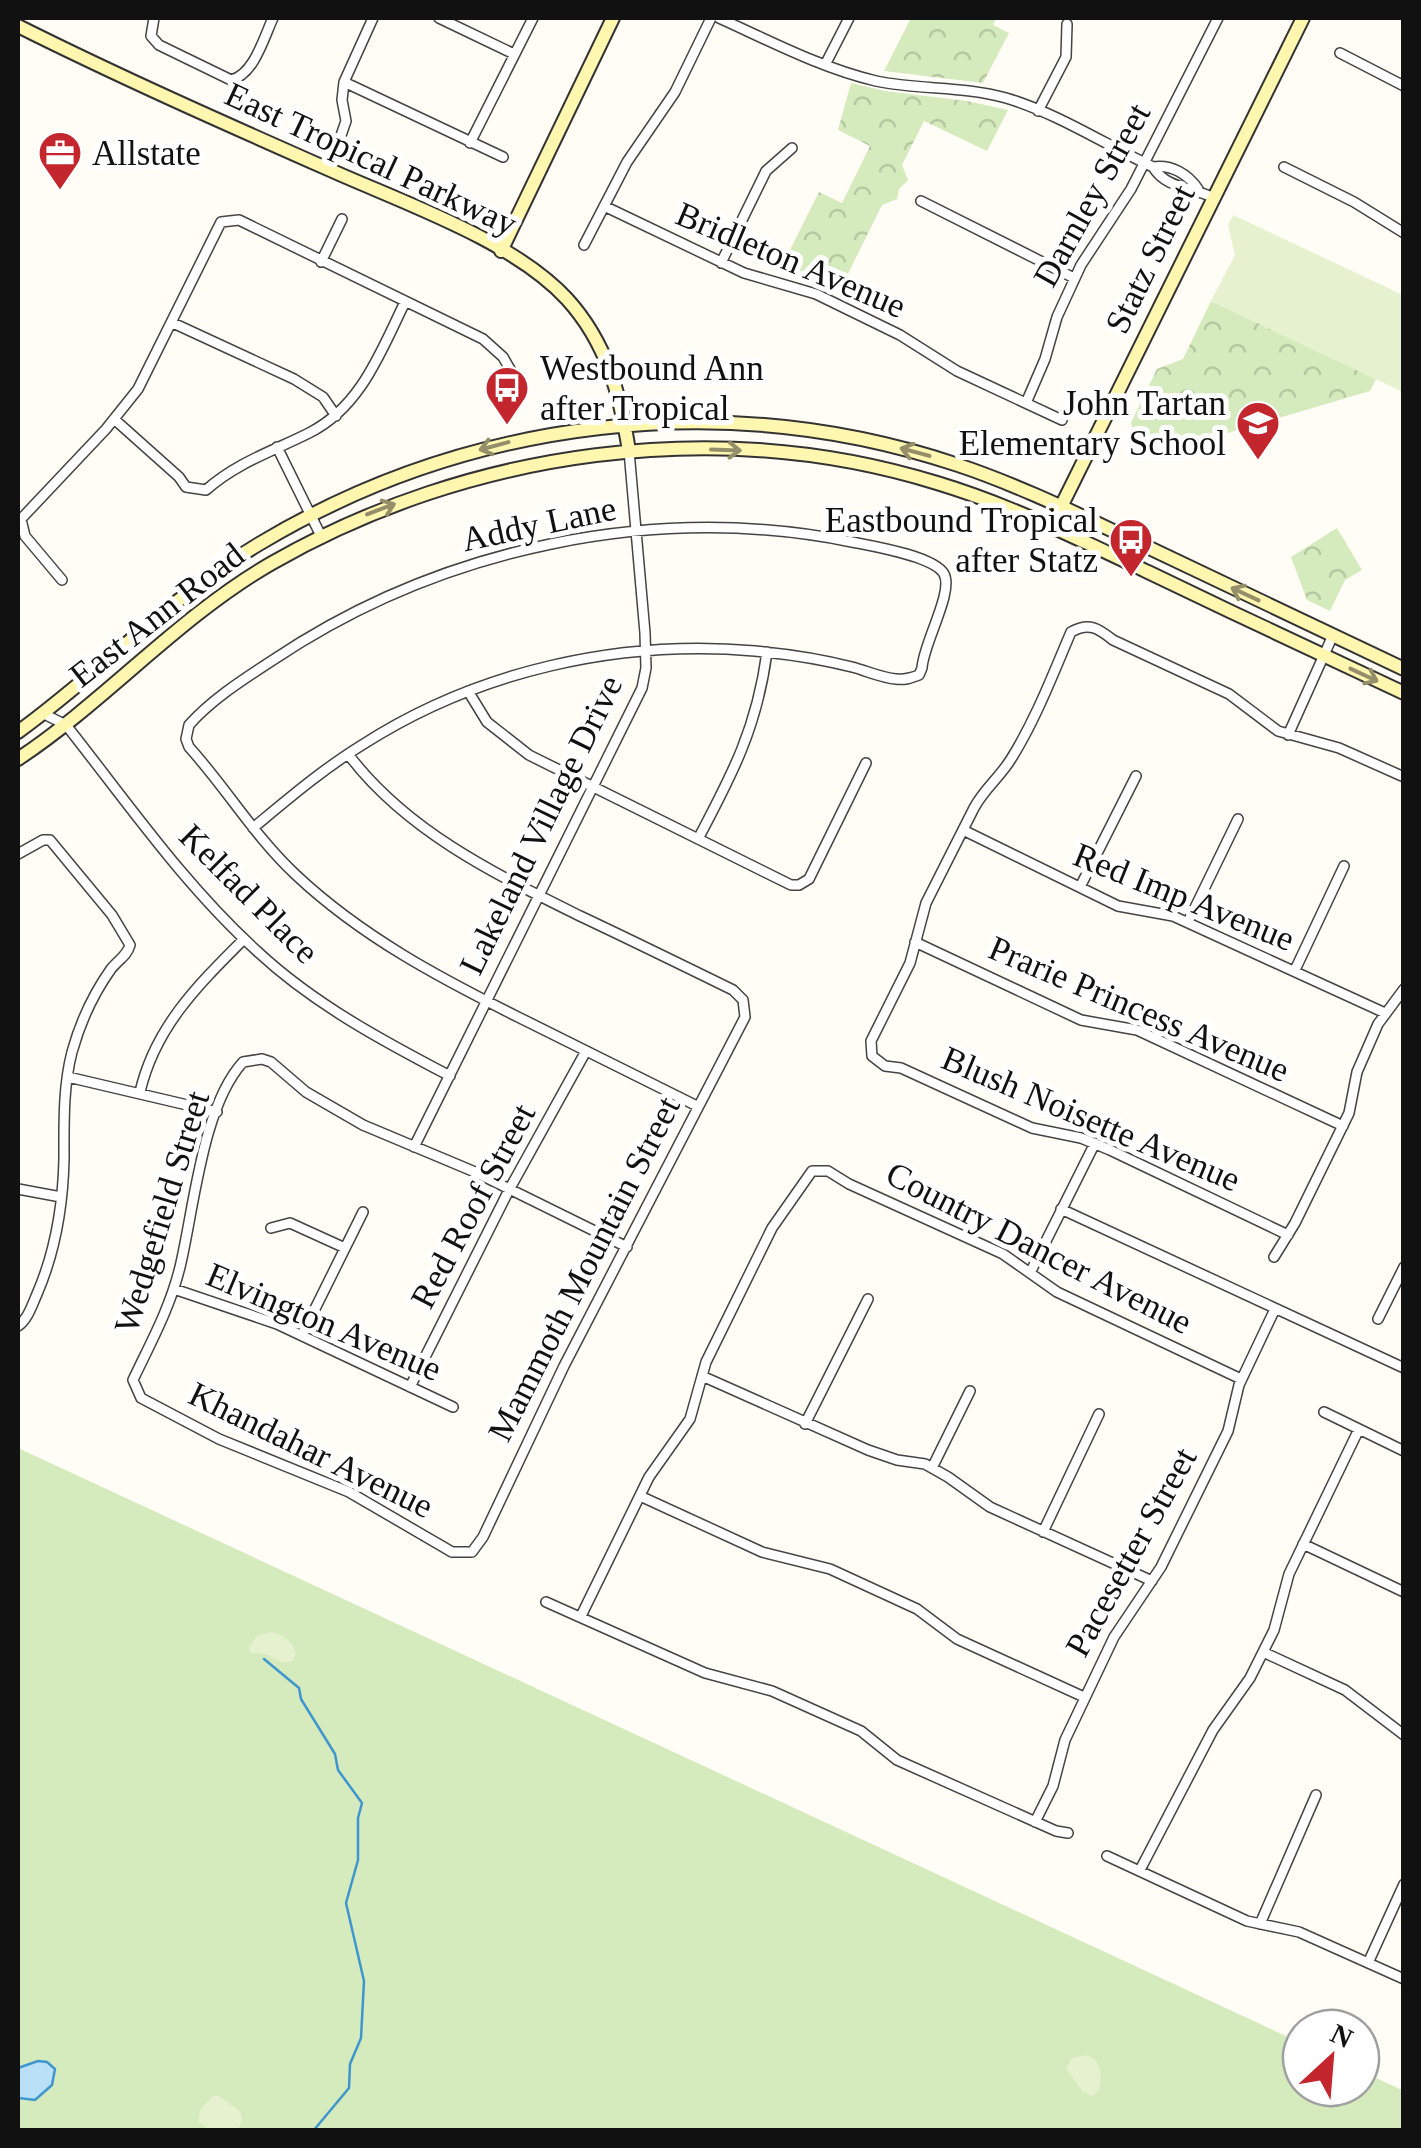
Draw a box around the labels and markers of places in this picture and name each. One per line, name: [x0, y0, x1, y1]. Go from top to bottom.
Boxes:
office icon: Allstate: [37, 130, 83, 191]
place label: Allstate: [92, 134, 201, 173]
place label: Westbound Ann after Tropical: [540, 349, 764, 428]
bus stop icon: Westbound Ann after Tropical: [484, 365, 530, 426]
place label: John Tartan Elementary School: [959, 384, 1226, 463]
school or university icon: John Tartan Elementary School: [1235, 400, 1281, 461]
place label: Eastbound Tropical after Statz: [825, 501, 1098, 580]
bus stop icon: Eastbound Tropical after Statz: [1108, 517, 1154, 578]

